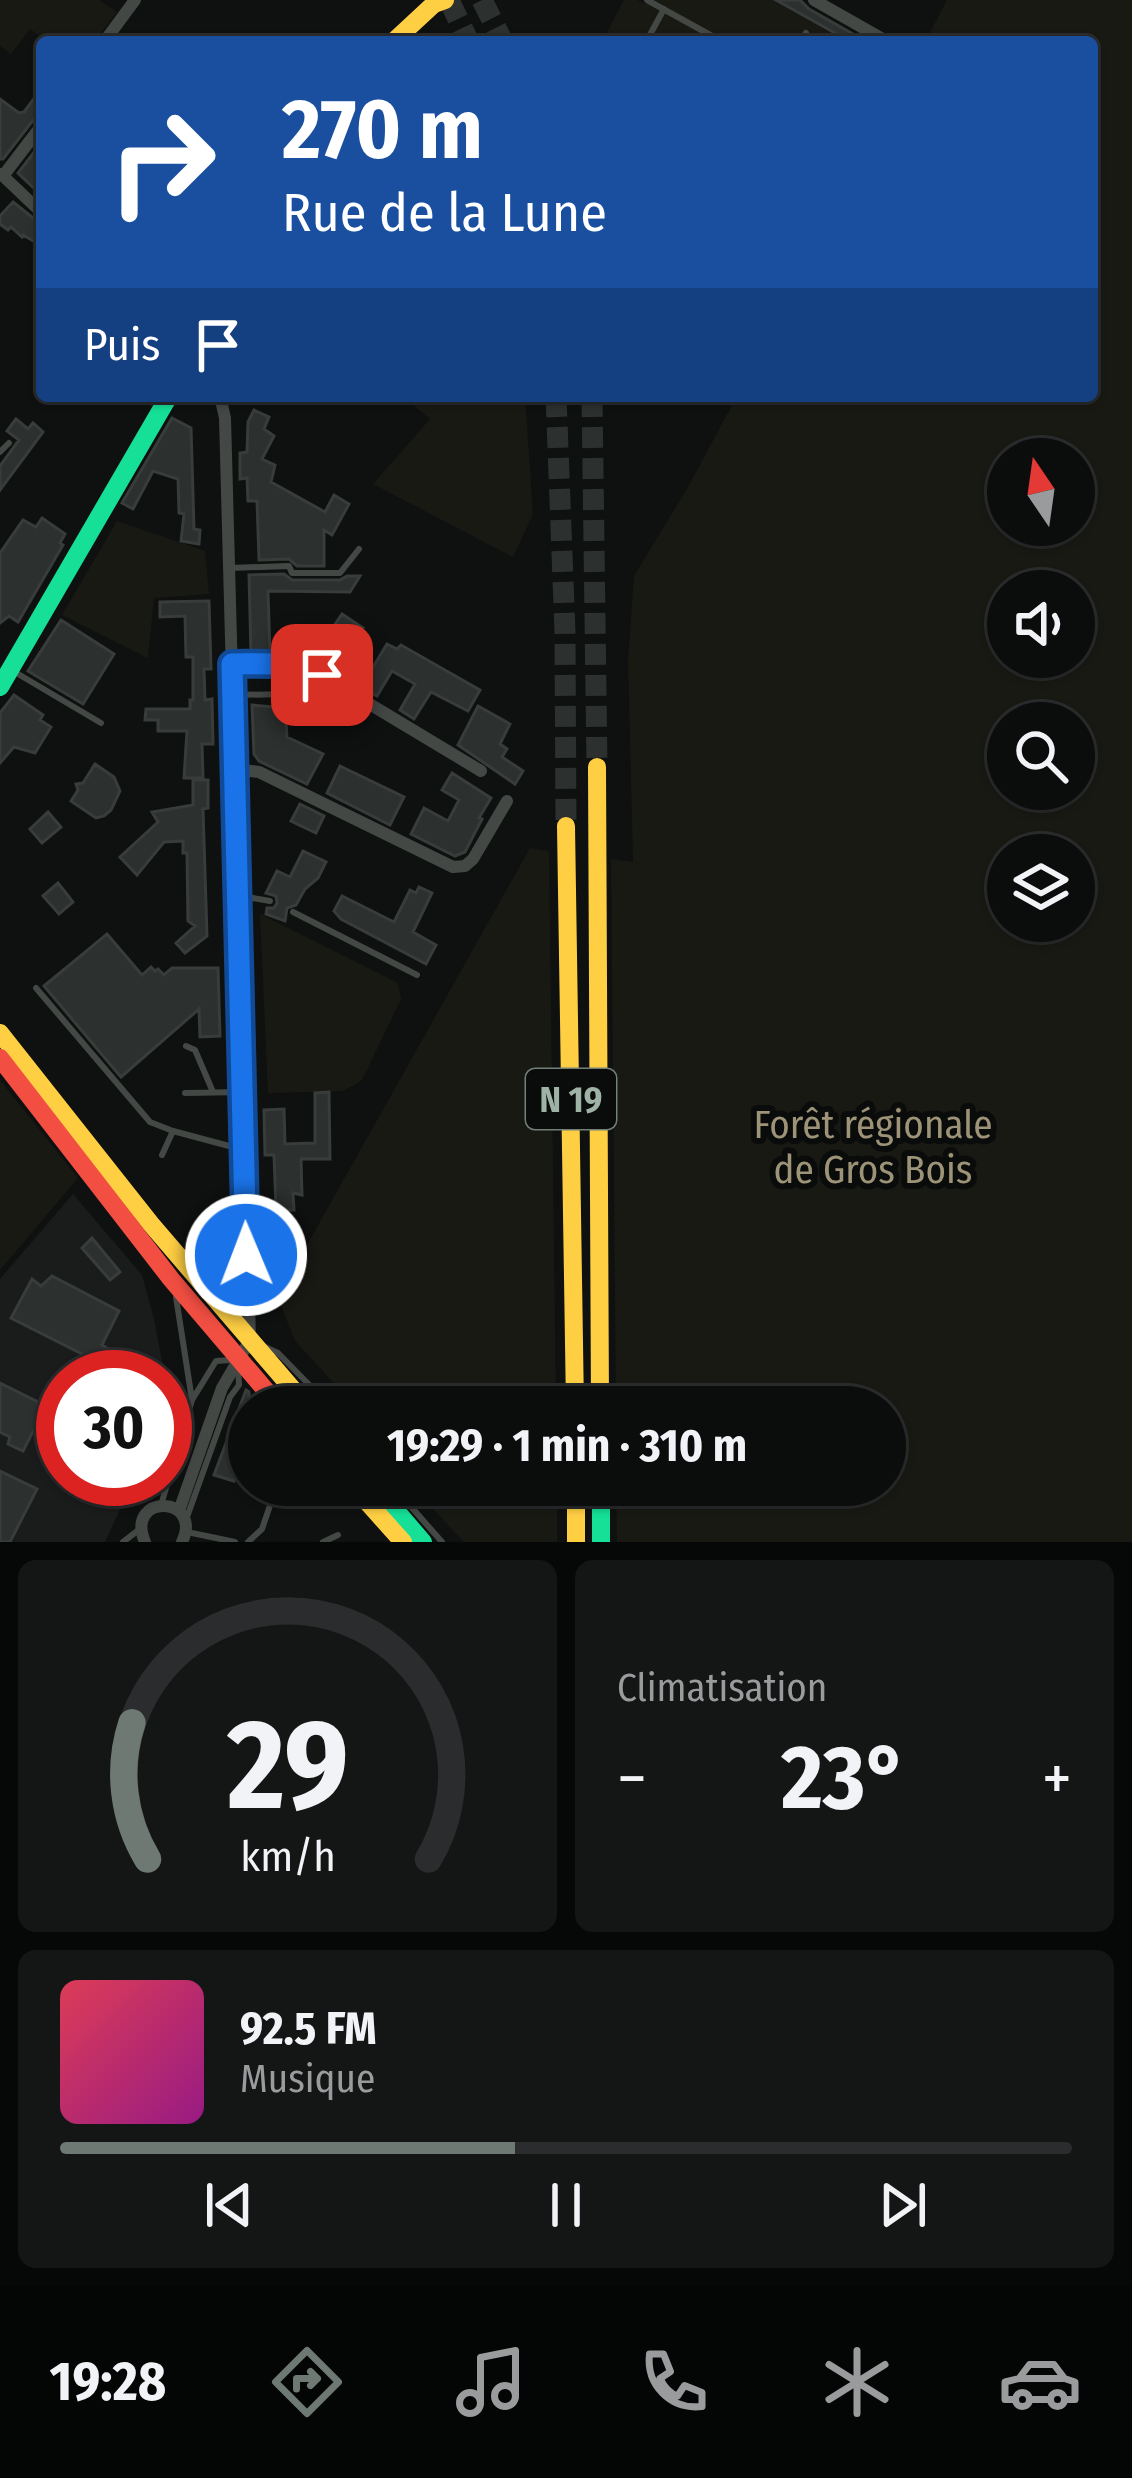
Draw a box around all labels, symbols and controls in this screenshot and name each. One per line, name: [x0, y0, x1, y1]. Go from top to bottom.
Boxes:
text: 270 m: [282, 79, 483, 180]
icon: right: [84, 84, 240, 240]
text: Rue de la Lune: [282, 181, 607, 245]
icon: arrive: [185, 312, 251, 378]
text: Puis: [84, 318, 161, 372]
north arrow: [987, 438, 1095, 546]
map controls: [987, 438, 1095, 942]
button: sound: [987, 570, 1095, 678]
pin: [271, 624, 373, 726]
icon: arrive: [289, 642, 355, 708]
button: search: [987, 702, 1095, 810]
button: layers: [987, 834, 1095, 942]
road number: N 19: [526, 1069, 616, 1129]
park label: Forêt régionale de Gros Bois: [753, 1102, 993, 1193]
position arrow: [183, 1192, 309, 1318]
speed limit sign: 30: [36, 1350, 192, 1506]
text: 19:29 · 1 min · 310 m: [387, 1419, 747, 1473]
text: Climatisation: [617, 1665, 827, 1711]
text: 29: [226, 1691, 348, 1841]
text: 23°: [781, 1724, 908, 1832]
text: −: [617, 1739, 647, 1818]
text: +: [1042, 1739, 1072, 1818]
text: km/h: [240, 1831, 335, 1882]
text: 92.5 FM: [240, 2002, 377, 2056]
text: Musique: [240, 2056, 375, 2102]
icon: previous: [196, 2172, 262, 2238]
icon: pause: [533, 2172, 599, 2238]
icon: next: [870, 2172, 936, 2238]
icon: directions: [265, 2340, 349, 2424]
icon: music: [449, 2340, 533, 2424]
icon: phone: [632, 2340, 716, 2424]
icon: climate: [815, 2340, 899, 2424]
icon: car: [998, 2340, 1082, 2424]
text: 19:28: [50, 2350, 166, 2414]

